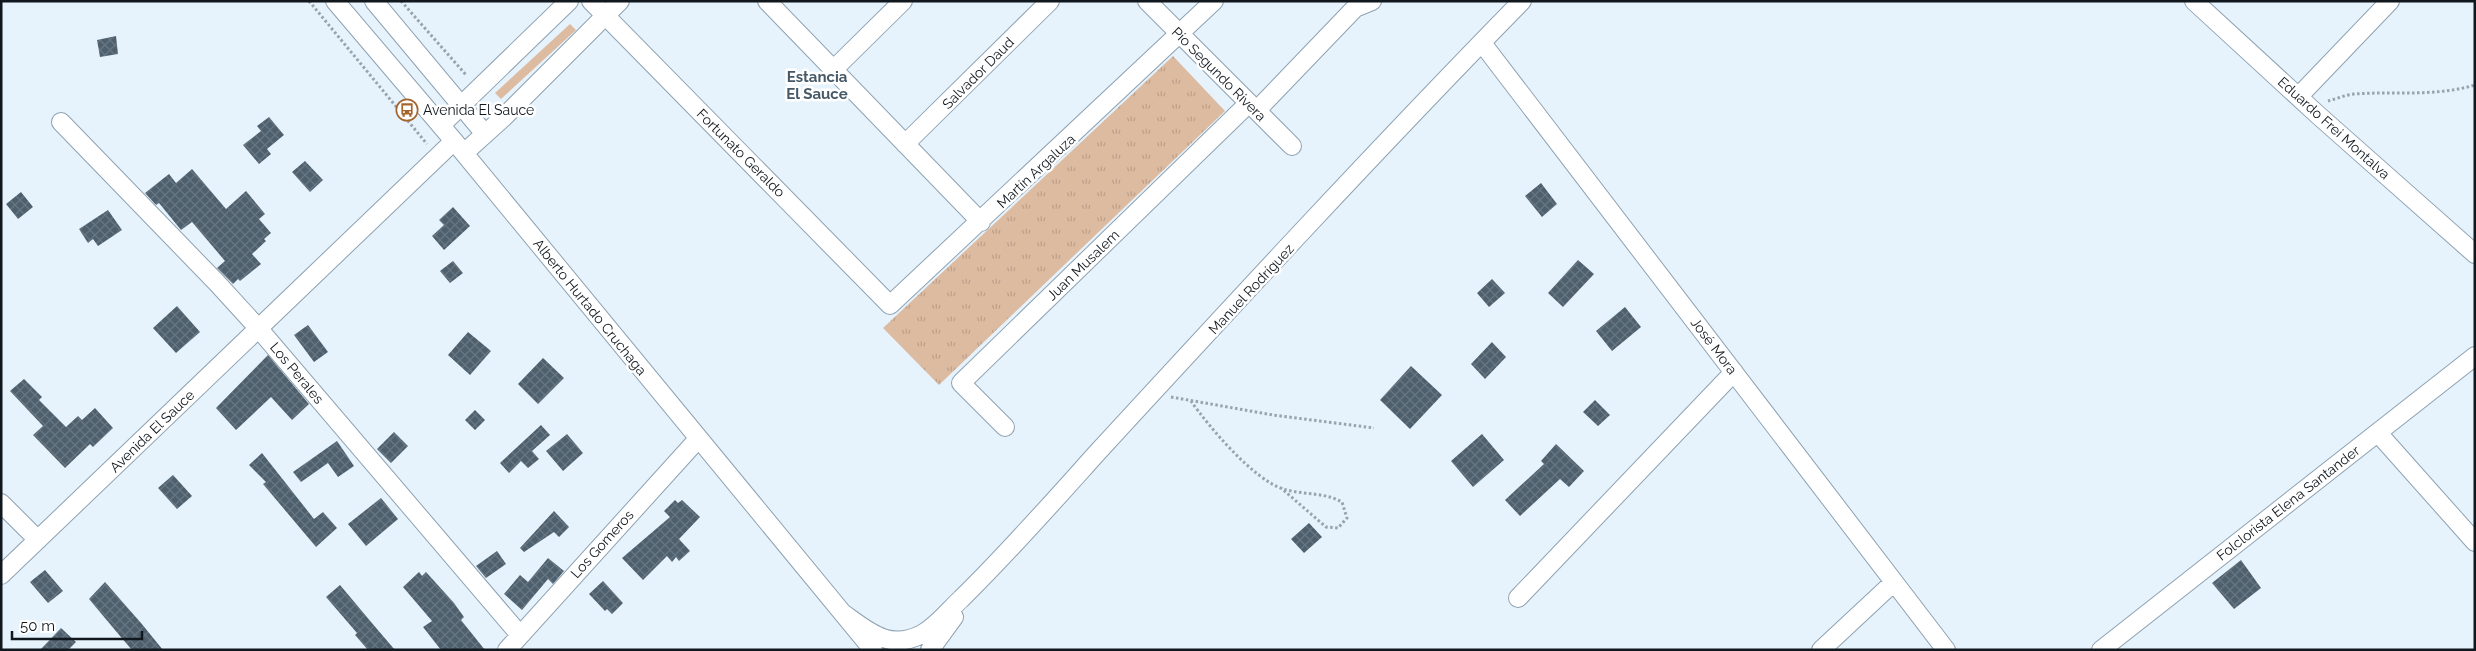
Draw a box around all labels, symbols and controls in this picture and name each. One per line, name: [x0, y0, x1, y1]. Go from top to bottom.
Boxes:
street label: Pío Segundo Rivera: [1169, 24, 1269, 124]
street label: Salvador Daud: [939, 34, 1017, 112]
district label: Estancia El Sauce: [786, 68, 848, 103]
street label: Eduardo Frei Montalva: [2275, 74, 2393, 182]
bus stop icon: Avenida El Sauce: [395, 98, 419, 122]
place label: Avenida El Sauce: [423, 102, 534, 118]
street label: Fortunato Geraldo: [694, 106, 788, 200]
street label: Martín Argaluza: [994, 131, 1078, 211]
street label: Juan Musalem: [1044, 227, 1122, 303]
street label: Alberto Hurtado Cruchaga: [530, 236, 650, 378]
street label: Manuel Rodríguez: [1205, 241, 1297, 337]
street label: José Mora: [1688, 315, 1740, 377]
street label: Los Perales: [267, 339, 327, 407]
street label: Avenida El Sauce: [106, 387, 198, 475]
street label: Folclorista Elena Santander: [2213, 442, 2363, 564]
street label: Los Gomeros: [567, 507, 637, 581]
scale bar: [12, 608, 142, 640]
text: 50 m: [20, 617, 55, 635]

